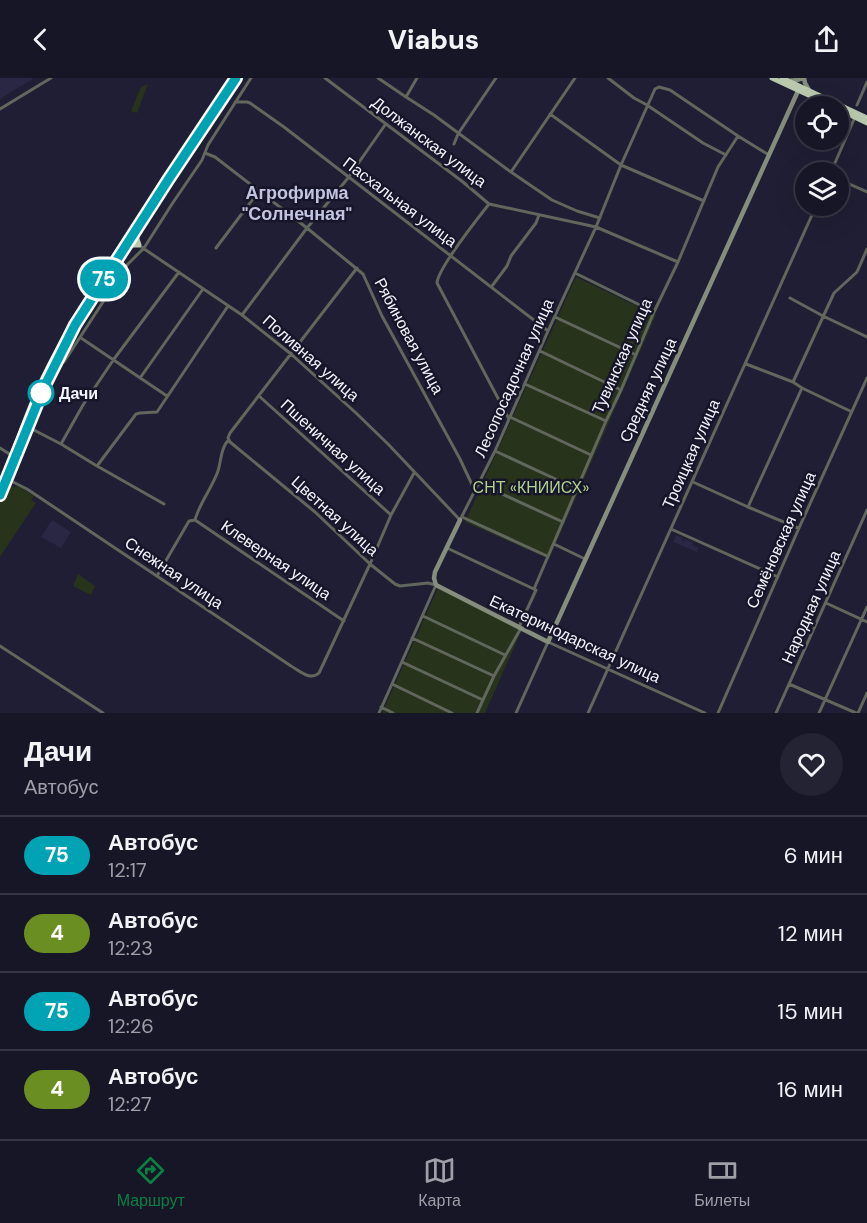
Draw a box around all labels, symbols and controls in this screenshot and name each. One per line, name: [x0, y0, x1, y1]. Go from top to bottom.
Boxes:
text: Viabus: [388, 22, 479, 57]
icon: back: [24, 23, 57, 56]
icon: share: [810, 23, 843, 56]
street label: Должанская улица: [367, 92, 491, 192]
map controls: [795, 96, 849, 216]
button: locate: [795, 96, 849, 150]
street label: Пасхальная улица: [339, 152, 461, 252]
button: layers: [795, 162, 849, 216]
district label: Агрофирма "Солнечная": [242, 181, 352, 226]
line badge: 75: [77, 260, 131, 298]
text: 75: [92, 265, 116, 293]
street label: Рябиновая улица: [370, 274, 449, 398]
street label: Лесопосадочная улица: [469, 295, 559, 461]
street label: Тувинская улица: [587, 295, 657, 417]
street label: Поливная улица: [258, 310, 364, 406]
street label: Средняя улица: [615, 334, 681, 446]
marker: Дачи: [28, 380, 54, 406]
place label: Дачи: [59, 383, 98, 404]
street label: Пшеничная улица: [276, 394, 390, 500]
street label: Троицкая улица: [657, 396, 725, 512]
street label: Семёновская улица: [741, 468, 821, 612]
street label: Цветная улица: [287, 471, 383, 561]
park label: СНТ «КНИИСХ»: [473, 477, 589, 498]
street label: Клеверная улица: [217, 515, 335, 605]
street label: Снежная улица: [121, 532, 227, 614]
street label: Народная улица: [777, 547, 845, 667]
street label: Екатеринодарская улица: [486, 590, 664, 688]
text: Дачи: [24, 733, 92, 770]
button: heart: [780, 733, 843, 796]
text: Автобус: [24, 774, 98, 800]
text: Автобус: [108, 828, 198, 857]
text: 75: [45, 841, 69, 869]
text: 6 мин: [784, 841, 843, 870]
text: 12:17: [108, 857, 147, 883]
text: Автобус: [108, 906, 198, 935]
text: 4: [50, 919, 64, 947]
text: 12 мин: [778, 919, 843, 948]
text: 12:23: [108, 935, 153, 961]
text: Автобус: [108, 984, 198, 1013]
text: 75: [45, 997, 69, 1025]
text: 15 мин: [777, 997, 843, 1026]
text: 12:26: [108, 1013, 154, 1039]
text: Автобус: [108, 1062, 198, 1091]
text: 4: [50, 1075, 64, 1103]
text: 16 мин: [777, 1075, 843, 1104]
text: 12:27: [108, 1091, 152, 1117]
tab: Маршрут: [117, 1154, 185, 1211]
tab: Карта: [418, 1154, 461, 1211]
tab: Билеты: [694, 1154, 750, 1211]

